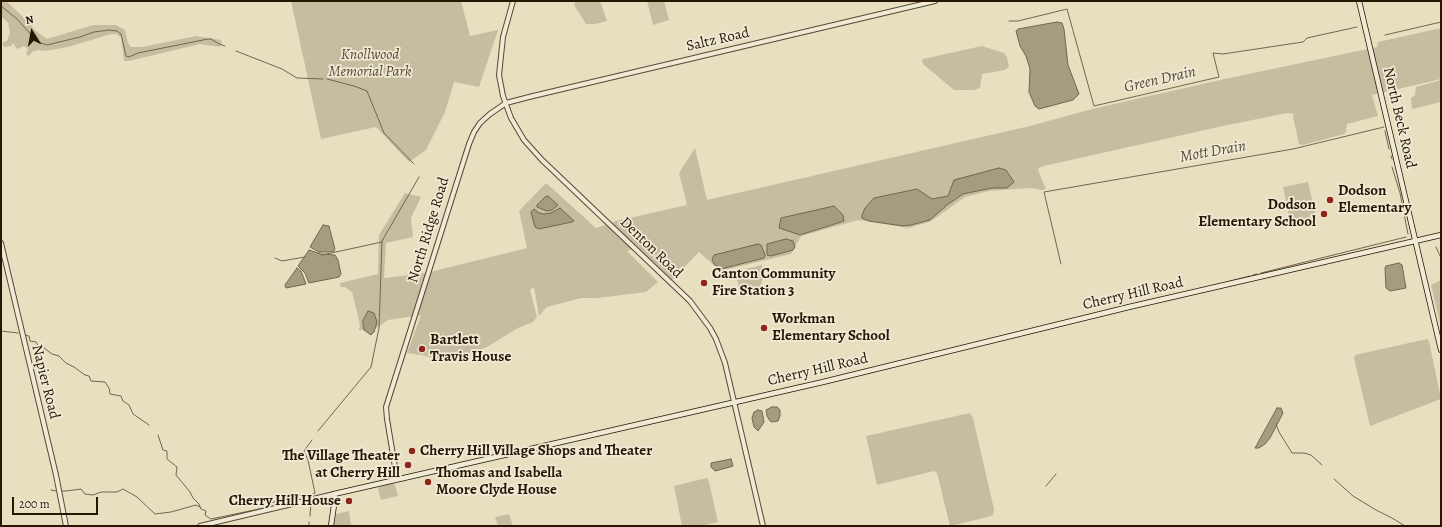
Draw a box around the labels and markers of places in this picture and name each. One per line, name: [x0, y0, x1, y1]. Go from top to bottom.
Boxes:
place label: Dodson Elementary: [1338, 182, 1411, 217]
marker: Dodson Elementary: [1325, 195, 1335, 205]
place label: Dodson Elementary School: [1198, 196, 1316, 231]
marker: Dodson Elementary School: [1319, 209, 1329, 219]
place label: Canton Community Fire Station 3: [712, 265, 836, 300]
marker: Canton Community Fire Station 3: [699, 278, 709, 288]
place label: Workman Elementary School: [772, 310, 890, 345]
marker: Workman Elementary School: [759, 323, 769, 333]
place label: Bartlett Travis House: [430, 331, 511, 366]
marker: Bartlett Travis House: [417, 344, 427, 354]
place label: Cherry Hill Village Shops and Theater: [420, 442, 652, 460]
marker: Cherry Hill Village Shops and Theater: [407, 446, 417, 456]
place label: The Village Theater at Cherry Hill: [282, 447, 400, 482]
marker: The Village Theater at Cherry Hill: [403, 460, 413, 470]
place label: Thomas and Isabella Moore Clyde House: [436, 464, 562, 499]
marker: Thomas and Isabella Moore Clyde House: [423, 477, 433, 487]
place label: Cherry Hill House: [229, 492, 341, 510]
marker: Cherry Hill House: [344, 496, 354, 506]

